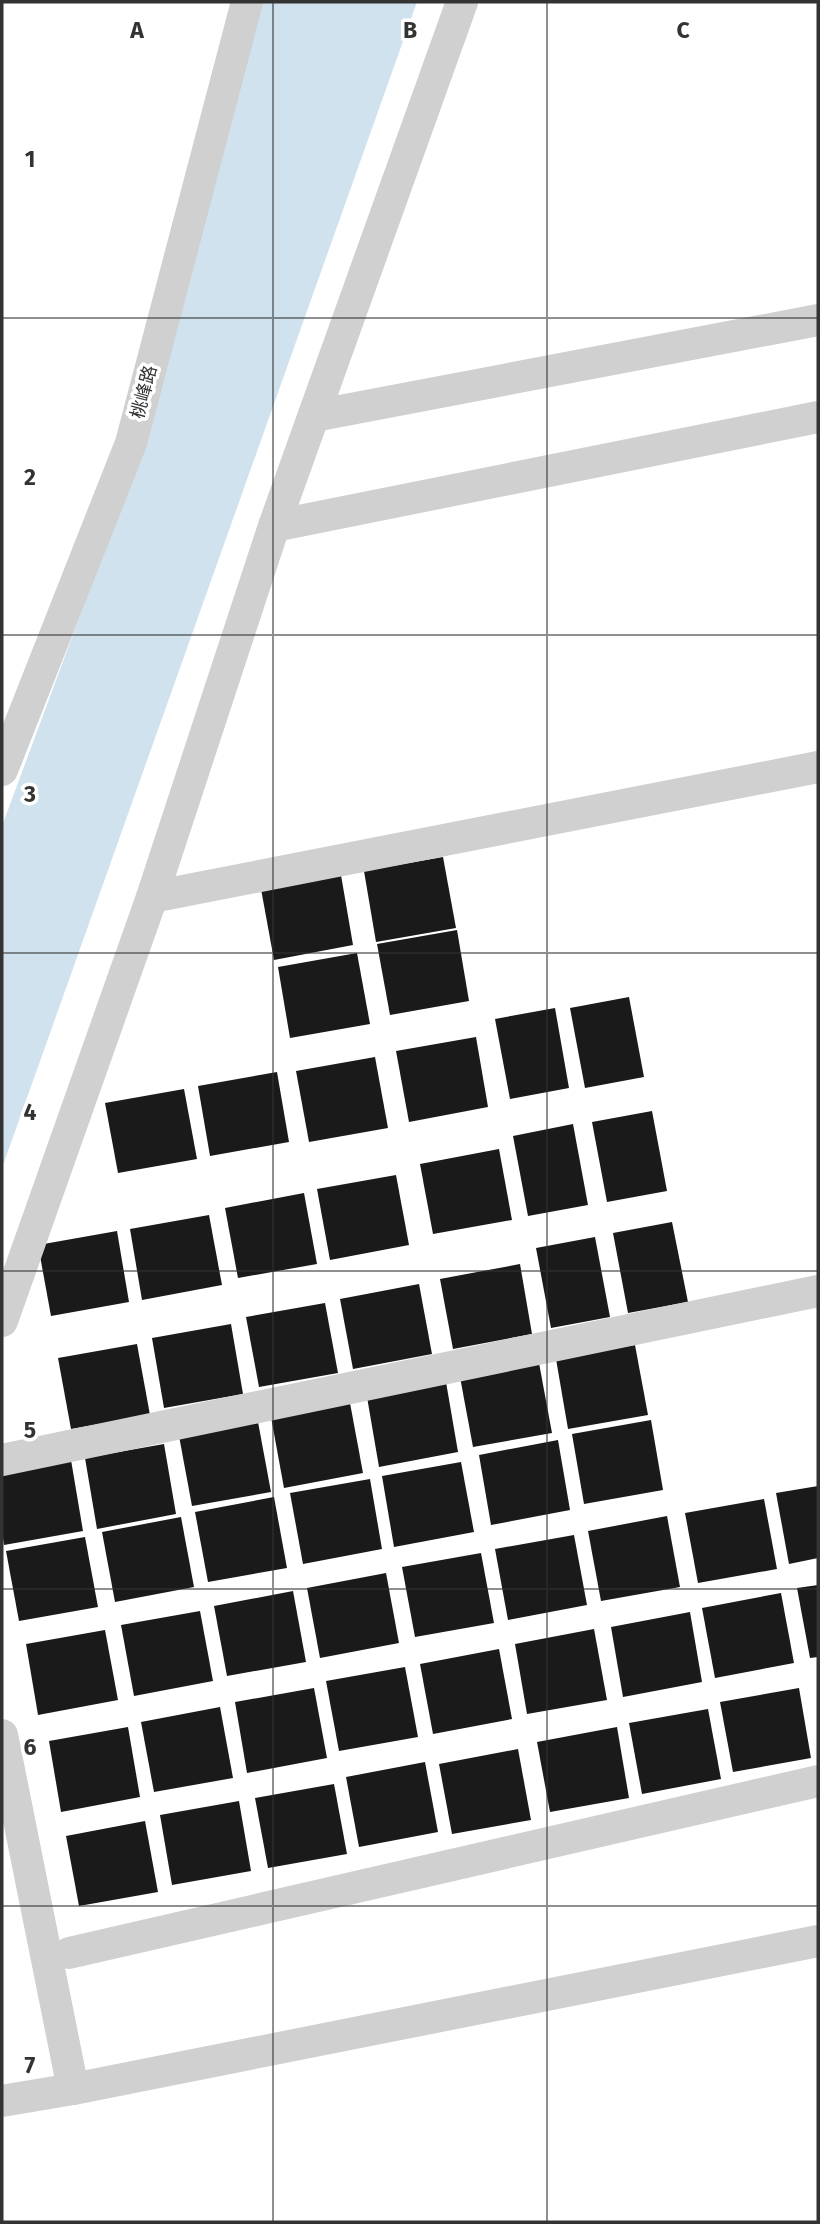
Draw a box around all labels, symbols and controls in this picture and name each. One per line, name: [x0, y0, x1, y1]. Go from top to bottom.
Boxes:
text: A: [129, 16, 144, 44]
text: B: [403, 16, 417, 44]
text: C: [676, 16, 690, 44]
text: 1: [25, 145, 35, 173]
street label: 桃峰路: [126, 363, 162, 421]
text: 2: [24, 463, 36, 491]
text: 3: [23, 780, 36, 808]
text: 4: [24, 1098, 37, 1126]
text: 5: [24, 1416, 36, 1444]
text: 6: [24, 1733, 37, 1761]
text: 7: [25, 2051, 36, 2079]

